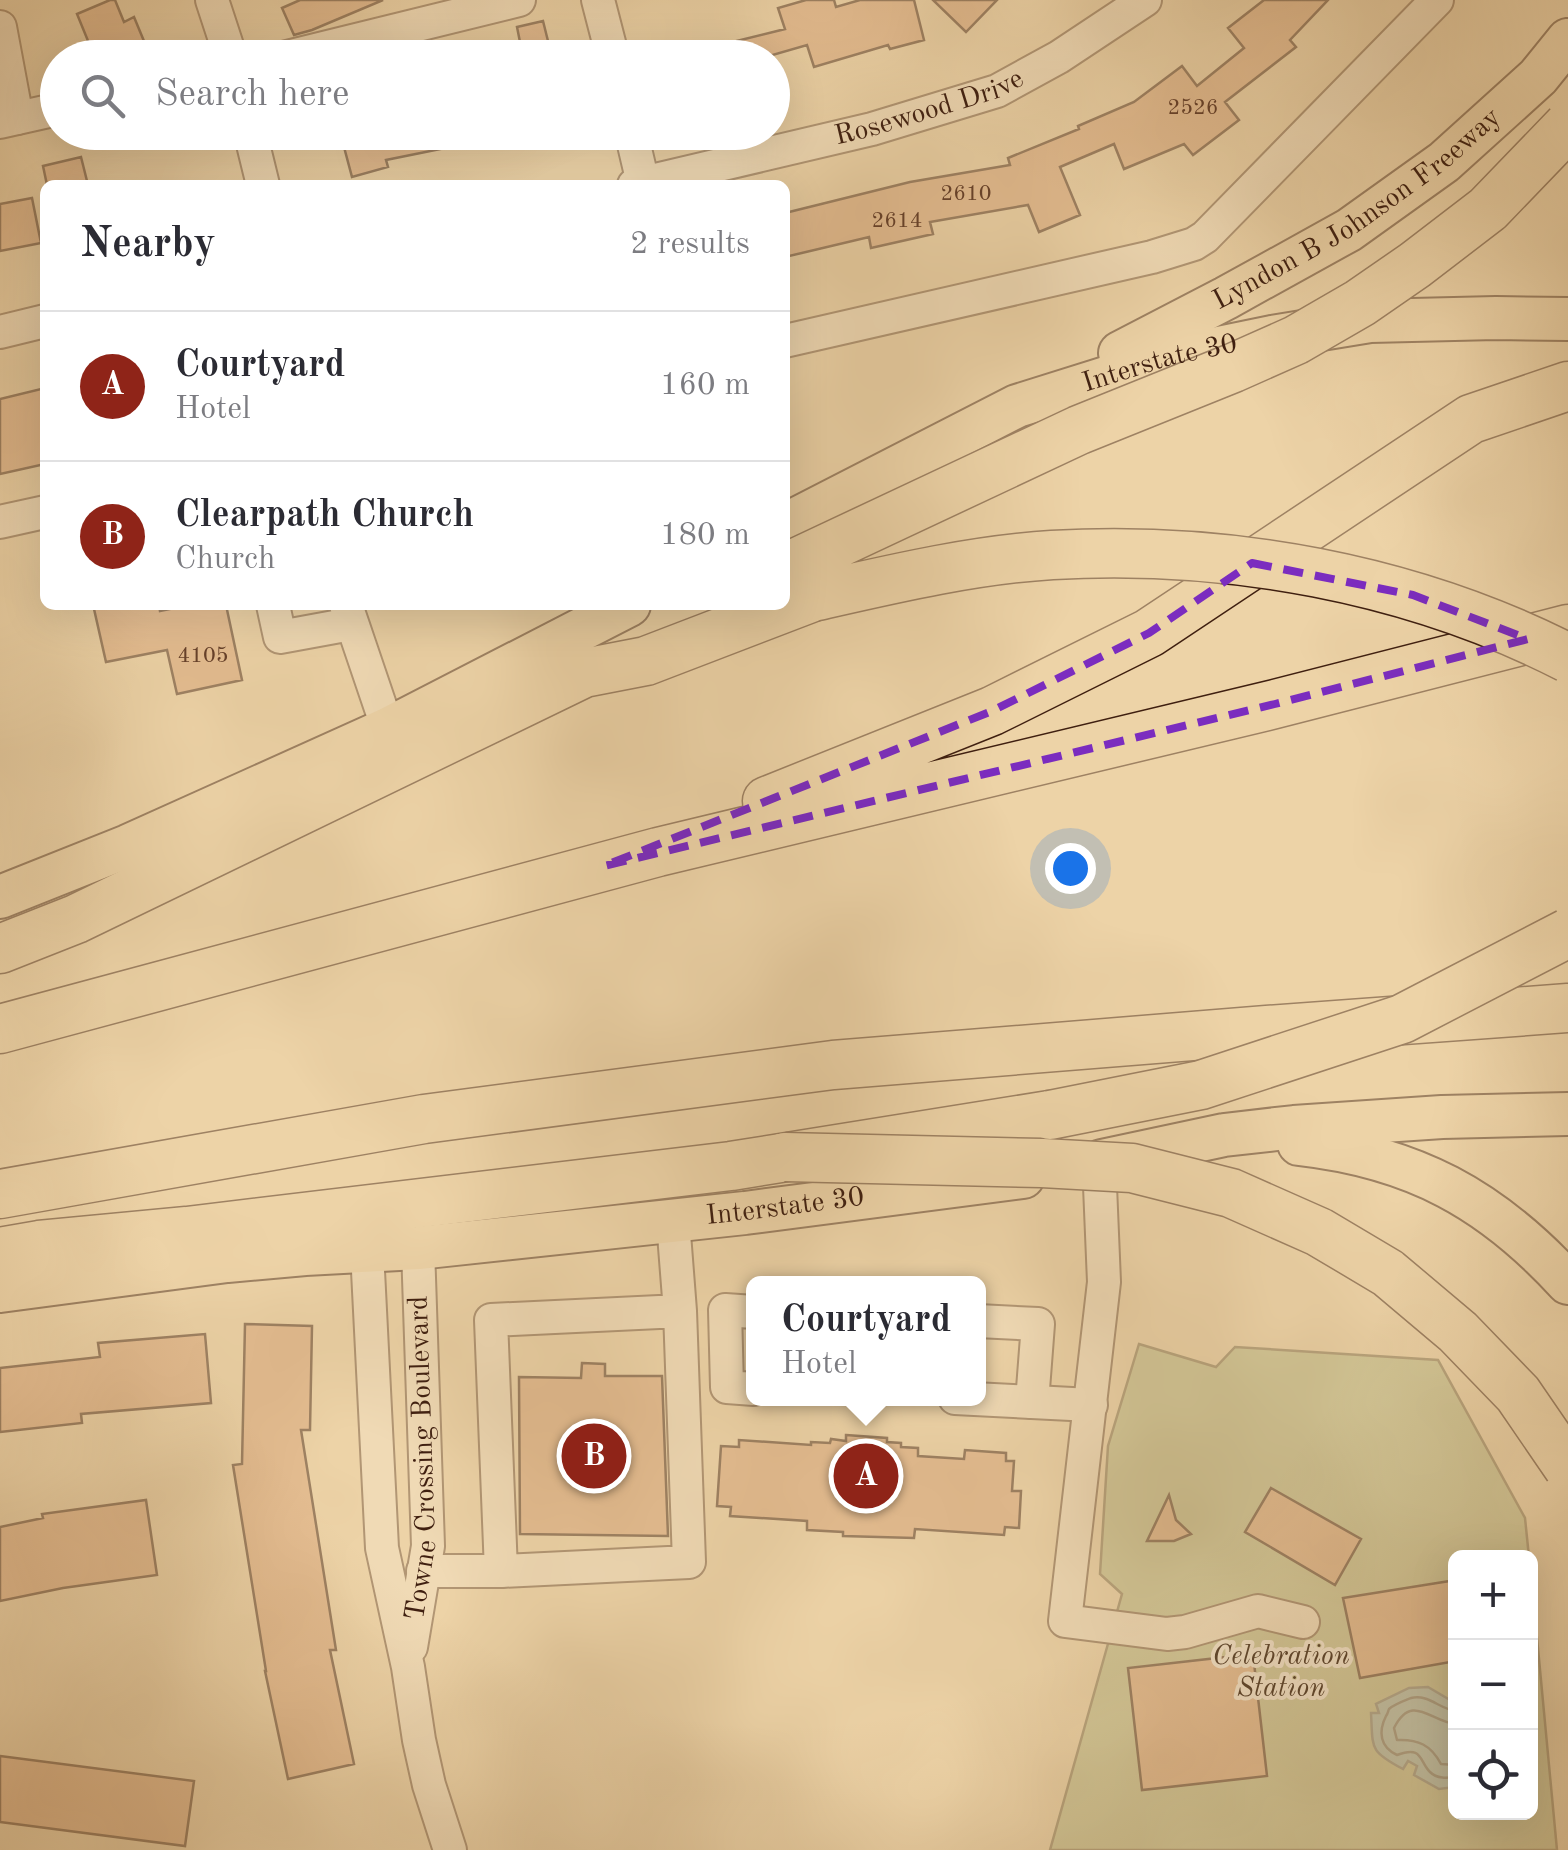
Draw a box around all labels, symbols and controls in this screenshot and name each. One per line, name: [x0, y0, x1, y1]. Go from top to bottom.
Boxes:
search box: [40, 40, 790, 150]
street label: Rosewood Drive: [832, 65, 1029, 151]
icon: search: [75, 68, 130, 123]
text: Search here: [155, 76, 350, 114]
house number: 2526: [1167, 97, 1219, 119]
street label: Lyndon B Johnson Freeway: [1209, 103, 1507, 316]
house number: 2610: [940, 183, 992, 205]
house number: 2614: [871, 210, 923, 232]
text: Nearby: [80, 224, 216, 266]
text: 2 results: [630, 229, 750, 261]
street label: Interstate 30: [1079, 330, 1240, 399]
text: Courtyard: [175, 347, 345, 385]
text: A: [100, 370, 125, 402]
text: 160 m: [660, 370, 750, 402]
text: Hotel: [175, 394, 251, 426]
text: Clearpath Church: [175, 497, 474, 535]
text: B: [101, 520, 124, 552]
text: 180 m: [660, 520, 750, 552]
text: Church: [175, 544, 275, 576]
house number: 4105: [177, 645, 229, 667]
your location: [1045, 843, 1096, 894]
street label: Interstate 30: [705, 1184, 866, 1231]
popup: [746, 1276, 986, 1406]
street label: Towne Crossing Boulevard: [402, 1295, 443, 1623]
text: Courtyard: [781, 1302, 951, 1340]
text: Hotel: [781, 1349, 857, 1381]
pin: B: [562, 1418, 626, 1494]
pin: A: [834, 1438, 898, 1514]
map controls: [1448, 1550, 1538, 1820]
button: +: [1448, 1550, 1538, 1640]
button: −: [1448, 1640, 1538, 1730]
park label: Celebration Station: [1212, 1643, 1350, 1703]
button: locate: [1448, 1730, 1538, 1820]

